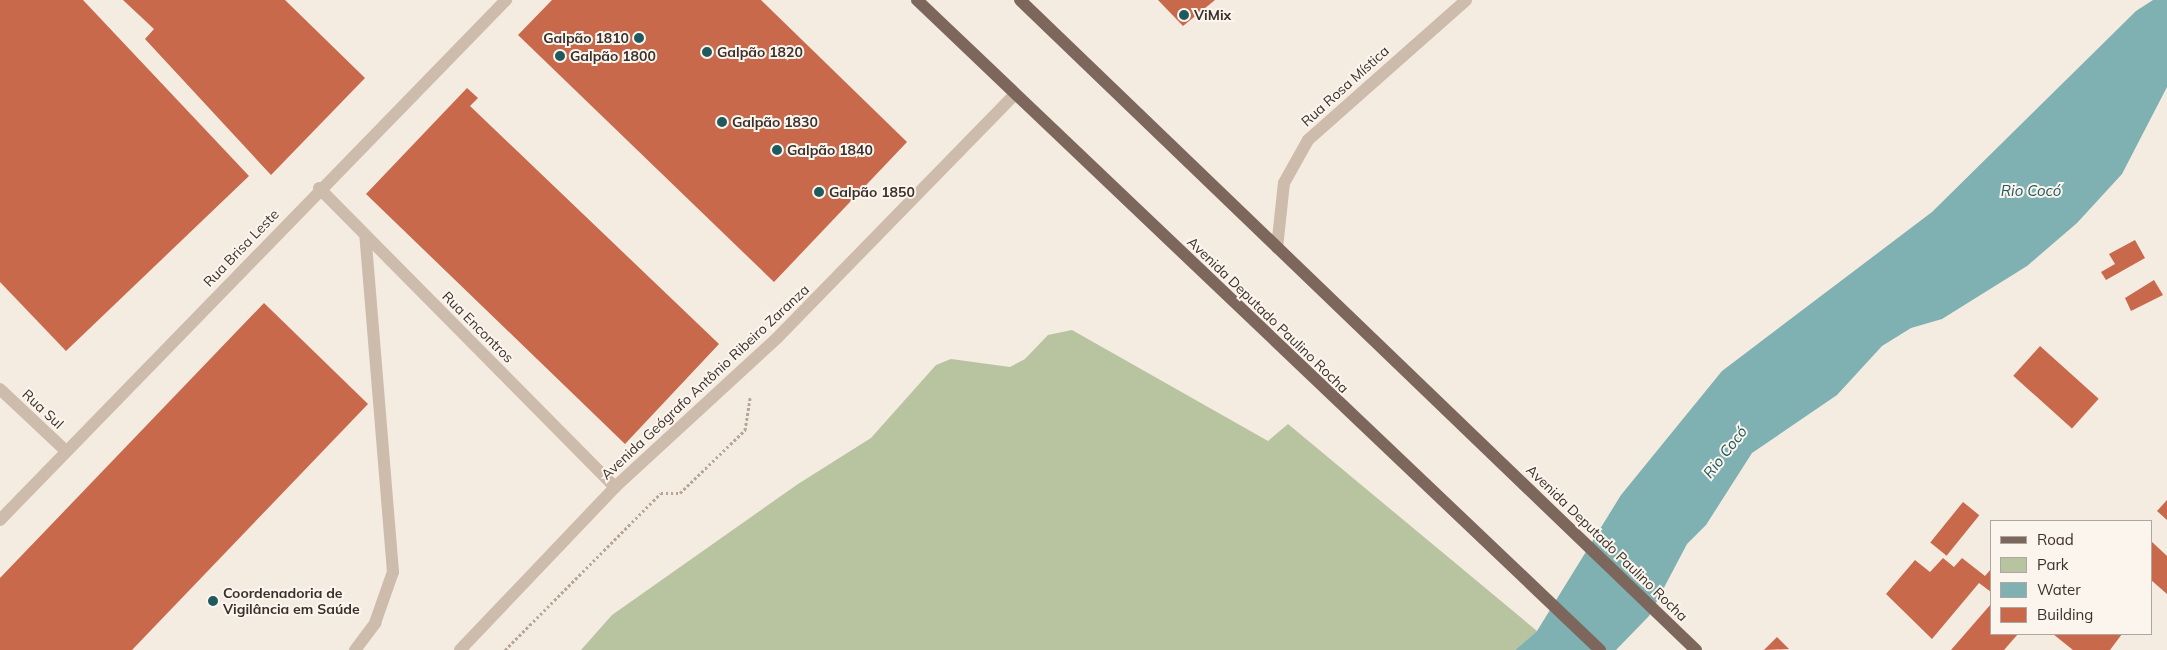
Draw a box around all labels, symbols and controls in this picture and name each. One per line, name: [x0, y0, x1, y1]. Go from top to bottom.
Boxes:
place label: ViMix: [1194, 7, 1231, 23]
marker: ViMix: [1178, 9, 1190, 21]
place label: Galpão 1810: [543, 30, 629, 46]
marker: Galpão 1810: [633, 32, 645, 44]
street label: Rua Rosa Mística: [1298, 42, 1392, 130]
place label: Galpão 1820: [717, 44, 803, 60]
marker: Galpão 1820: [701, 46, 713, 58]
place label: Galpão 1800: [570, 48, 656, 64]
marker: Galpão 1800: [554, 50, 566, 62]
place label: Galpão 1830: [732, 114, 818, 130]
marker: Galpão 1830: [716, 116, 728, 128]
place label: Galpão 1840: [787, 142, 873, 158]
marker: Galpão 1840: [771, 144, 783, 156]
water label: Rio Cocó: [2001, 182, 2061, 200]
place label: Galpão 1850: [829, 184, 915, 200]
marker: Galpão 1850: [813, 186, 825, 198]
street label: Rua Brisa Leste: [200, 206, 282, 290]
street label: Avenida Deputado Paulino Rocha: [1184, 233, 1352, 397]
street label: Avenida Geógrafo Antônio Ribeiro Zaranza: [598, 281, 812, 483]
street label: Rua Encontros: [439, 288, 517, 366]
street label: Rua Sul: [19, 386, 67, 432]
water label: Rio Cocó: [1699, 423, 1751, 481]
street label: Avenida Deputado Paulino Rocha: [1523, 461, 1691, 625]
legend: [1990, 520, 2152, 635]
text: Road: [2037, 530, 2074, 549]
text: Park: [2037, 555, 2069, 574]
text: Water: [2037, 580, 2081, 599]
place label: Coordenadoria de Vigilância em Saúde: [223, 585, 360, 618]
marker: Coordenadoria de Vigilância em Saúde: [207, 595, 219, 607]
text: Building: [2037, 605, 2093, 624]

